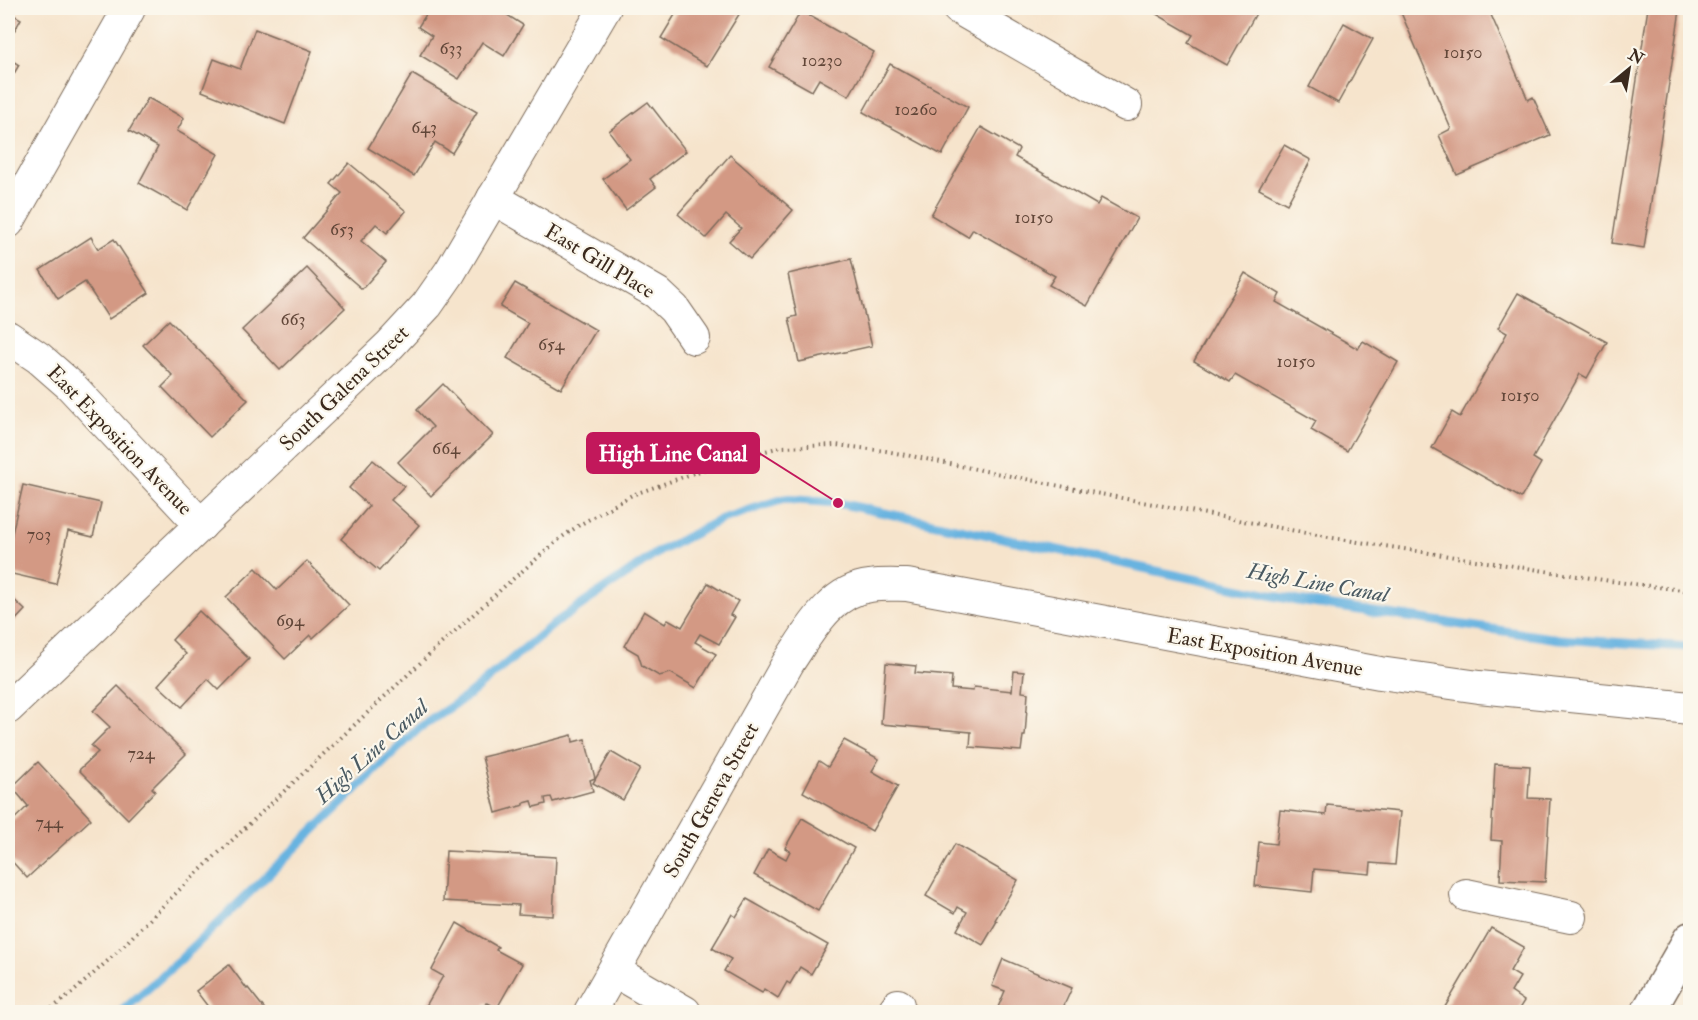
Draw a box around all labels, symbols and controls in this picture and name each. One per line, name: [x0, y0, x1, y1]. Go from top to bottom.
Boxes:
house number: 633: [440, 37, 462, 60]
north arrow: [1599, 39, 1659, 99]
house number: 10150: [1444, 41, 1482, 64]
text: N: [1624, 44, 1648, 69]
house number: 10230: [802, 49, 842, 72]
house number: 10260: [895, 98, 937, 121]
house number: 643: [411, 116, 437, 139]
house number: 10150: [1015, 206, 1053, 229]
house number: 653: [330, 218, 354, 241]
street label: East Gill Place: [540, 218, 660, 305]
house number: 663: [280, 308, 306, 331]
street label: South Galena Street: [274, 320, 415, 457]
house number: 654: [538, 333, 565, 356]
house number: 10150: [1277, 350, 1315, 373]
street label: East Exposition Avenue: [41, 360, 198, 521]
house number: 10150: [1501, 384, 1539, 407]
callout: High Line Canal: [587, 433, 759, 473]
house number: 664: [432, 437, 461, 460]
text: High Line Canal: [599, 440, 748, 469]
house number: 703: [27, 523, 51, 546]
water label: High Line Canal: [1244, 557, 1392, 609]
house number: 694: [276, 609, 305, 632]
street label: East Exposition Avenue: [1165, 622, 1365, 683]
water label: High Line Canal: [309, 692, 435, 811]
street label: South Geneva Street: [658, 718, 765, 883]
house number: 724: [127, 742, 156, 765]
house number: 744: [35, 811, 64, 834]

